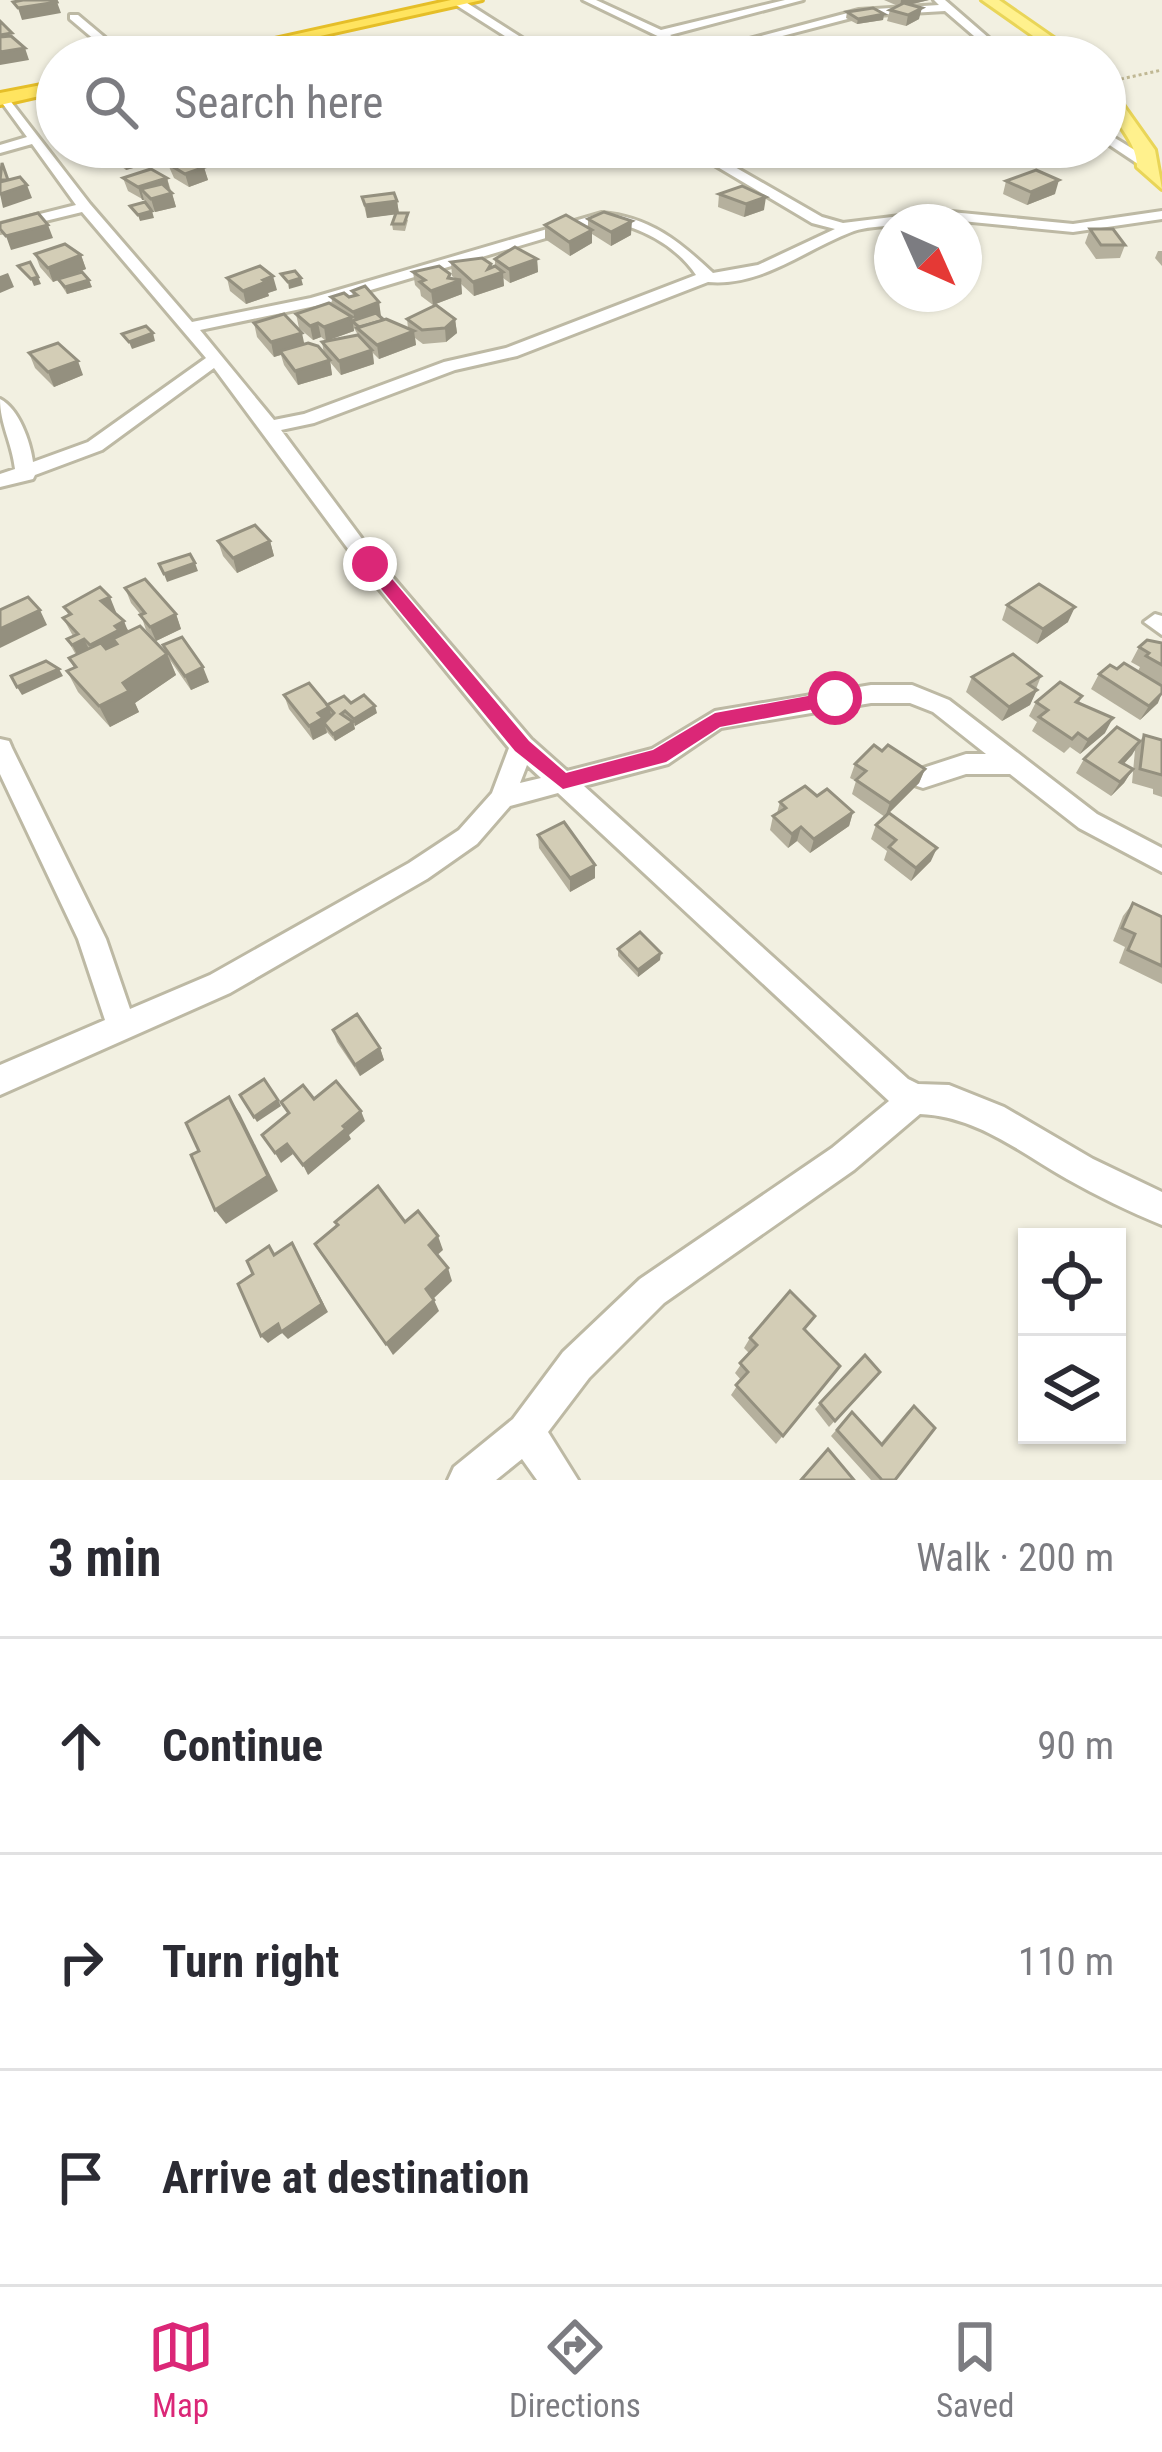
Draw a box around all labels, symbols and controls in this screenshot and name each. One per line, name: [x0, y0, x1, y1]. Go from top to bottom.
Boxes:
search box: [36, 36, 1126, 168]
icon: search: [78, 69, 144, 135]
text: Search here: [174, 76, 383, 129]
north arrow: [874, 204, 982, 312]
route end: [343, 537, 397, 591]
route start: [808, 671, 862, 725]
map controls: [1018, 1228, 1126, 1444]
button: locate: [1018, 1228, 1126, 1336]
button: layers: [1018, 1336, 1126, 1444]
text: 3 min: [48, 1529, 161, 1588]
text: Walk · 200 m: [916, 1535, 1114, 1581]
icon: ahead: [48, 1713, 114, 1779]
text: Continue: [162, 1719, 323, 1772]
text: 90 m: [1037, 1723, 1114, 1769]
icon: right: [48, 1929, 114, 1995]
text: Turn right: [162, 1935, 339, 1988]
text: 110 m: [1018, 1939, 1114, 1985]
icon: arrive: [48, 2145, 114, 2211]
text: Arrive at destination: [162, 2151, 530, 2204]
tab: Map: [148, 2314, 214, 2425]
tab: Directions: [509, 2314, 641, 2425]
tab: Saved: [936, 2314, 1014, 2425]

